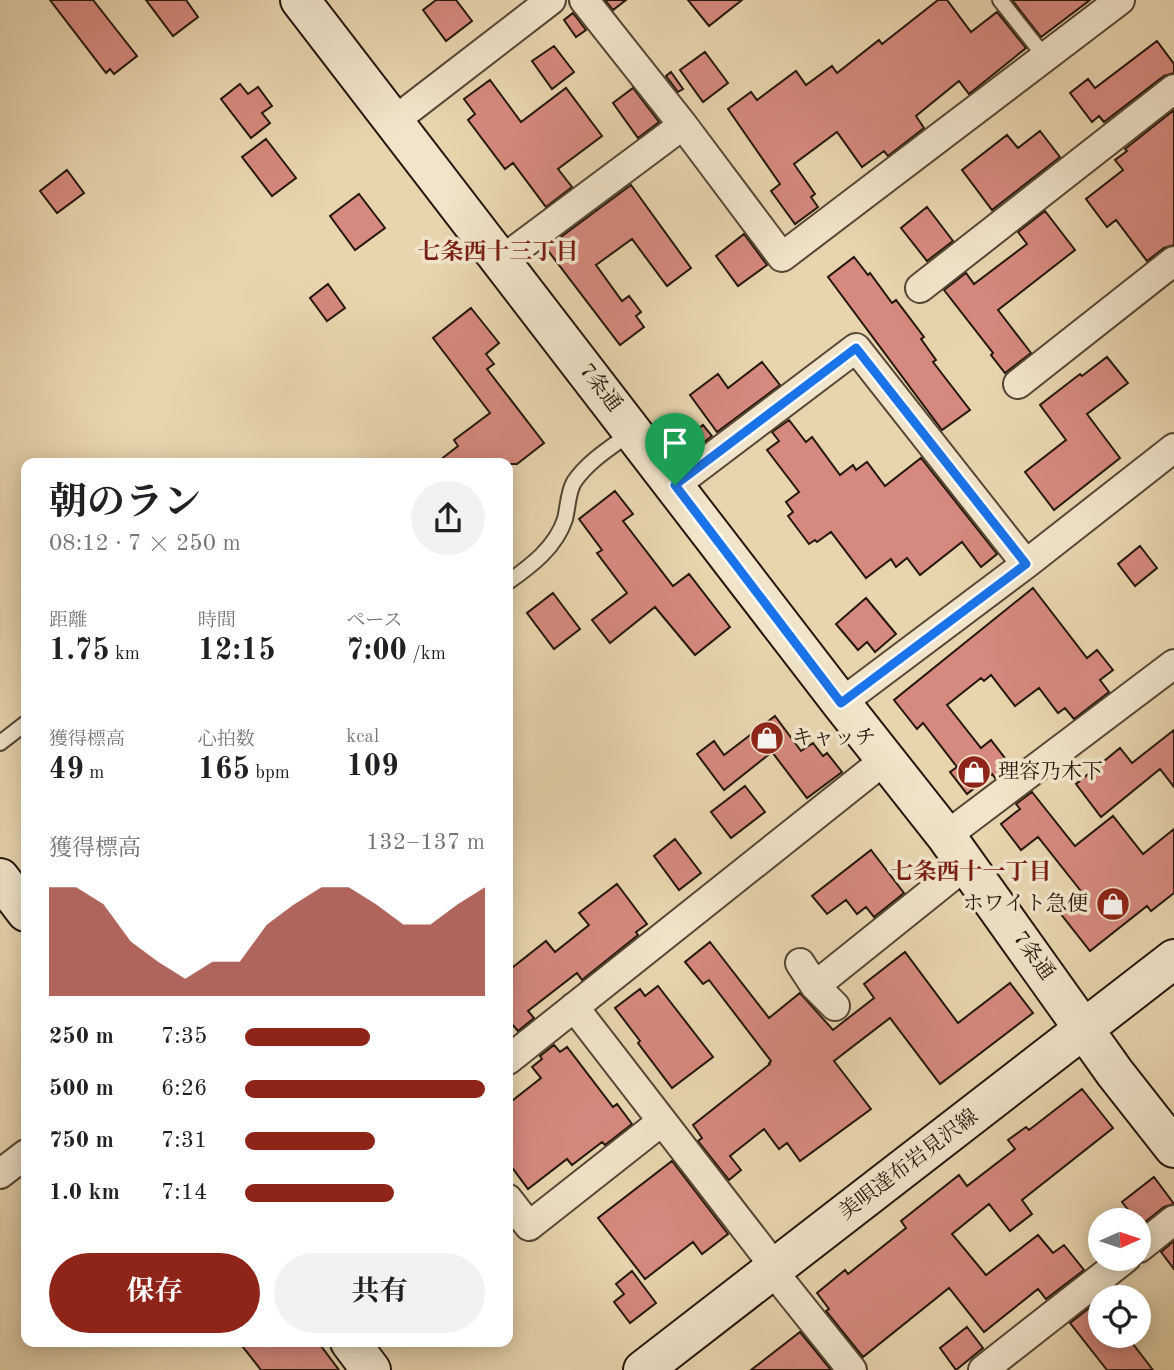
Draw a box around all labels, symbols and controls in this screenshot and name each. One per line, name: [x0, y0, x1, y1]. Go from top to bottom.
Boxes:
district label: 七条西十三丁目: [418, 239, 579, 264]
street label: 7条通: [575, 359, 627, 416]
pin: [645, 413, 705, 485]
icon: arrive: [656, 424, 694, 462]
button: share: [411, 481, 485, 555]
text: 朝のラン: [49, 485, 201, 523]
text: 08:12 · 7 × 250 m: [49, 532, 241, 555]
text: 距離: [49, 612, 87, 631]
text: 時間: [198, 612, 236, 631]
text: ペース: [346, 612, 402, 631]
text: 1.75: [49, 636, 110, 666]
text: 12:15: [198, 636, 276, 666]
text: 7:00: [346, 636, 407, 666]
text: km: [110, 645, 140, 664]
text: /km: [407, 645, 446, 664]
shop icon: キャッチ: [748, 719, 786, 757]
place label: キャッチ: [792, 727, 876, 749]
text: kcal: [346, 728, 379, 747]
text: 獲得標高: [49, 731, 125, 750]
text: 心拍数: [198, 731, 255, 750]
text: 109: [346, 752, 399, 782]
shop icon: 理容乃木下: [955, 753, 993, 791]
text: 49: [49, 755, 84, 785]
text: 165: [198, 755, 250, 785]
place label: 理容乃木下: [998, 760, 1103, 783]
text: m: [84, 764, 104, 783]
text: bpm: [250, 764, 290, 783]
text: 132–137 m: [366, 831, 485, 854]
text: 獲得標高: [49, 837, 141, 860]
district label: 七条西十一丁目: [891, 859, 1052, 884]
shop icon: ホワイト急便: [1094, 885, 1132, 923]
place label: ホワイト急便: [963, 892, 1088, 915]
street label: 7条通: [1009, 927, 1059, 984]
text: 250 m: [49, 1025, 114, 1048]
text: 7:35: [161, 1025, 207, 1048]
text: 500 m: [49, 1077, 114, 1100]
text: 6:26: [161, 1077, 207, 1100]
street label: 美唄達布岩見沢線: [834, 1104, 982, 1224]
text: 750 m: [49, 1129, 114, 1152]
text: 7:31: [161, 1129, 207, 1152]
text: 1.0 km: [49, 1181, 120, 1204]
text: 7:14: [161, 1181, 207, 1204]
north arrow: [1088, 1208, 1152, 1270]
map controls: [1088, 1208, 1151, 1348]
button: 保存: [49, 1253, 260, 1333]
button: 共有: [274, 1253, 485, 1333]
button: locate: [1088, 1285, 1151, 1348]

